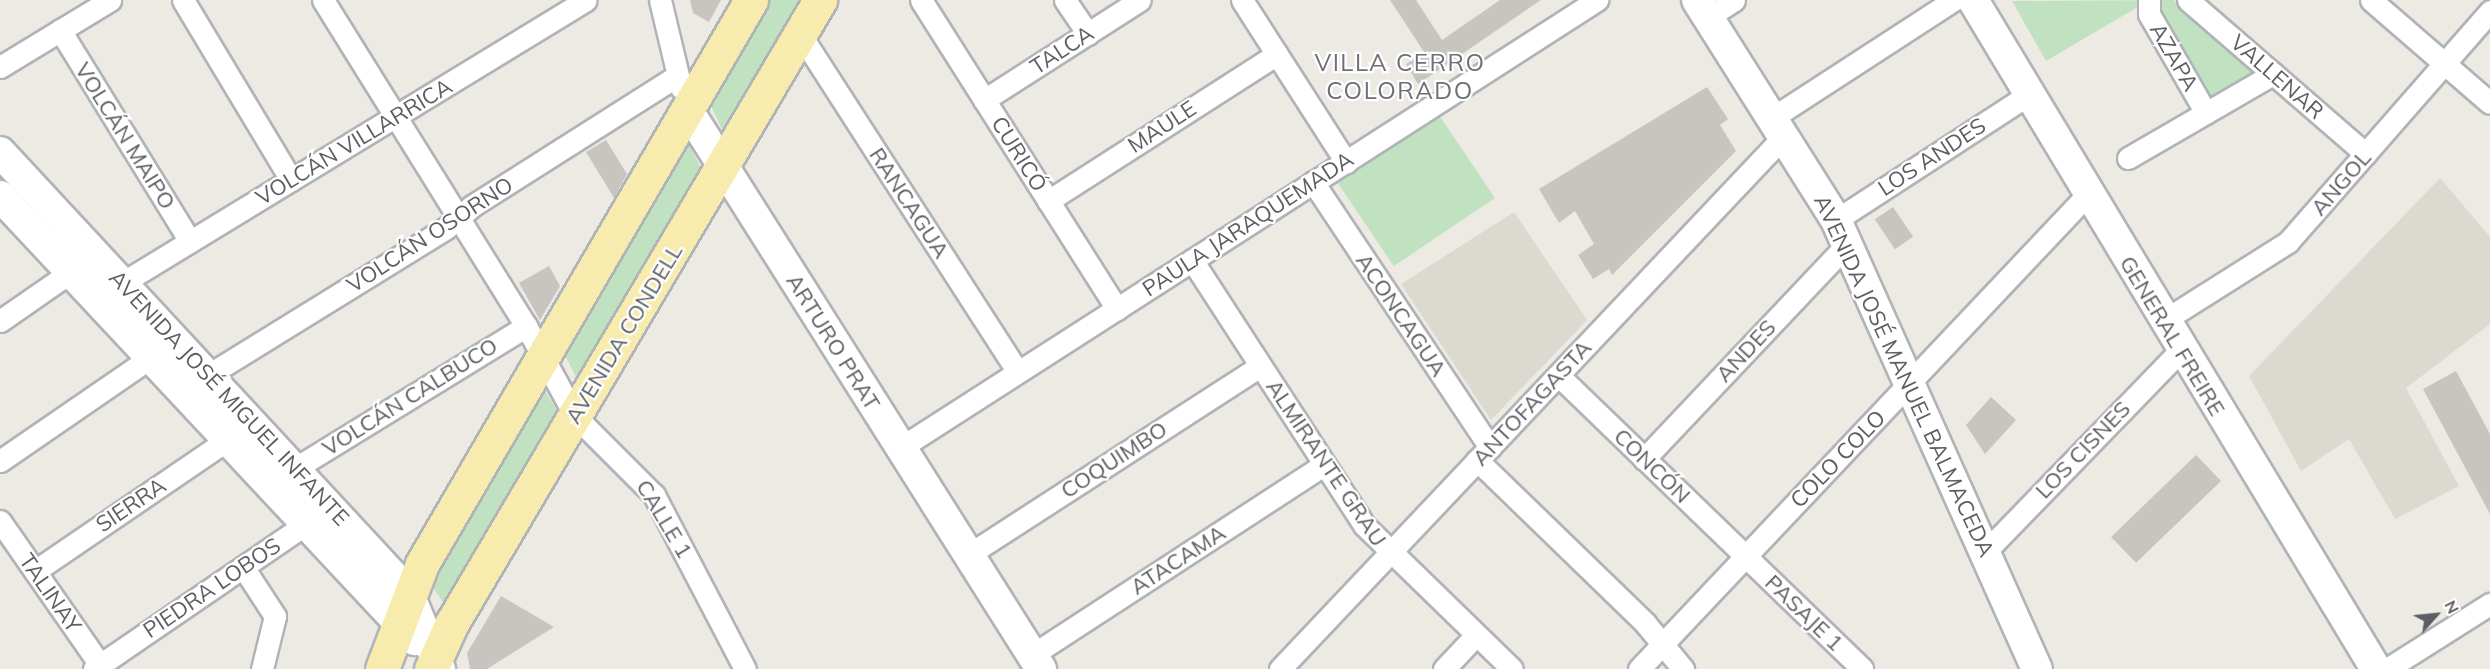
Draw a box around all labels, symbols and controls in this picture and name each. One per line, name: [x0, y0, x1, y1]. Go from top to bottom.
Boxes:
street label: AZAPA: [2144, 18, 2204, 96]
street label: TALCA: [1026, 20, 1098, 80]
street label: VALLENAR: [2225, 29, 2329, 125]
district label: VILLA CERRO COLORADO: [1314, 49, 1486, 105]
street label: VOLCÁN MAIPO: [69, 58, 181, 214]
street label: VOLCÁN VILLARRICA: [251, 73, 457, 211]
street label: MAULE: [1123, 95, 1201, 159]
street label: CURICÓ: [986, 112, 1052, 196]
street label: LOS ANDES: [1873, 112, 1991, 202]
street label: RANCAGUA: [864, 143, 954, 263]
street label: ANGOL: [2306, 145, 2376, 221]
street label: PAULA JARAQUEMADA: [1138, 146, 1358, 302]
street label: VOLCÁN OSORNO: [342, 172, 518, 298]
street label: AVENIDA JOSÉ MANUEL BALMACEDA: [1808, 191, 2000, 561]
street label: AVENIDA CONDELL: [560, 239, 688, 429]
street label: ACONCAGUA: [1350, 248, 1452, 382]
street label: GENERAL FREIRE: [2114, 251, 2230, 421]
street label: AVENIDA JOSÉ MIGUEL INFANTE: [104, 265, 354, 531]
street label: ARTURO PRAT: [781, 269, 885, 415]
street label: ANDES: [1711, 314, 1781, 388]
street label: VOLCÁN CALBUCO: [318, 332, 502, 462]
street label: ANTOFAGASTA: [1467, 335, 1597, 471]
street label: ALMIRANTE GRAU: [1260, 375, 1392, 551]
street label: LOS CISNES: [2030, 396, 2136, 504]
street label: COLO COLO: [1785, 405, 1891, 513]
street label: COQUIMBO: [1056, 416, 1172, 504]
street label: CONCÓN: [1608, 423, 1696, 509]
street label: SIERRA: [91, 472, 171, 538]
street label: CALLE 1: [630, 475, 698, 563]
street label: ATACAMA: [1126, 520, 1230, 600]
street label: PIEDRA LOBOS: [138, 532, 286, 644]
street label: TALINAY: [13, 549, 87, 637]
street label: PASAJE 1: [1760, 569, 1848, 657]
north arrow: [2406, 585, 2466, 645]
text: N: [2440, 597, 2464, 617]

